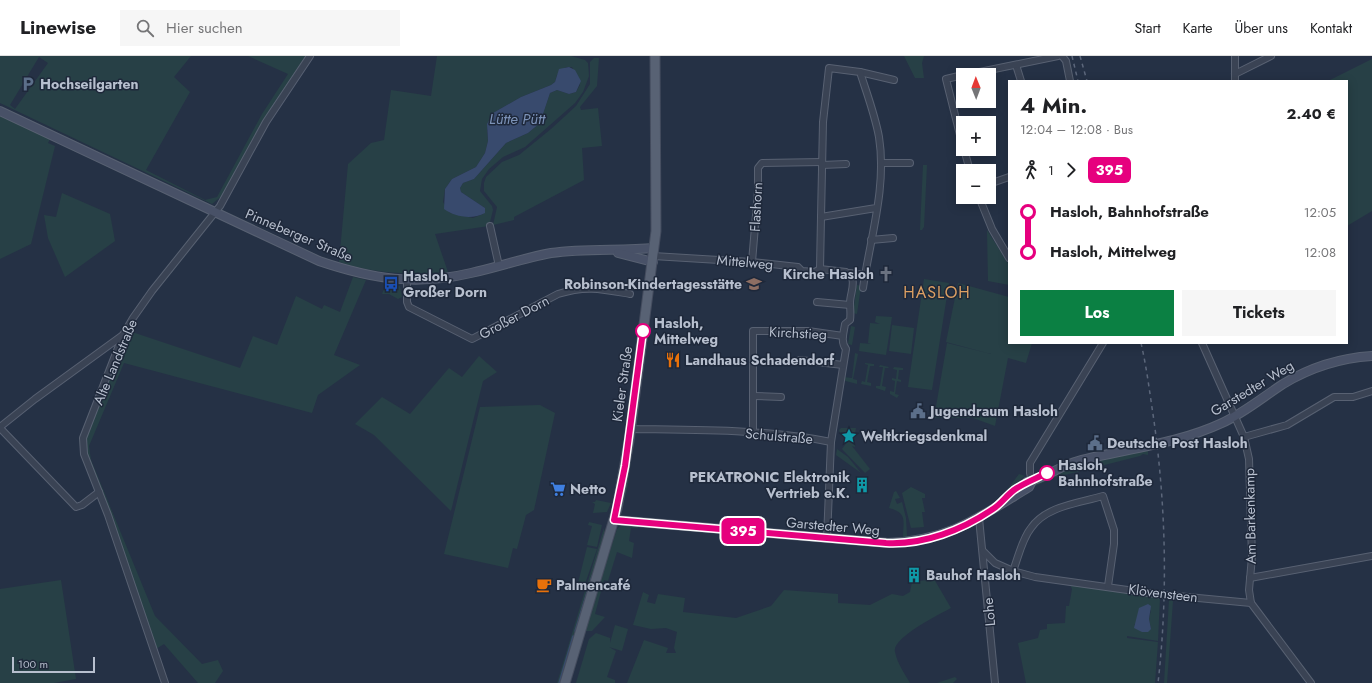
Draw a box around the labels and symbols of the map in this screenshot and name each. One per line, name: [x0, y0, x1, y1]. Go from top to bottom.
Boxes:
north arrow: [956, 68, 996, 108]
place label: Hochseilgarten: [40, 74, 139, 94]
parking icon: Hochseilgarten: [19, 75, 37, 93]
water label: Lütte Pütt: [489, 108, 546, 130]
street label: Flashorn: [745, 182, 767, 232]
street label: Pinneberger Straße: [242, 203, 356, 267]
street label: Mittelweg: [716, 250, 774, 274]
place label: Kirche Hasloh: [783, 264, 874, 284]
church icon: Kirche Hasloh: [877, 265, 895, 283]
place label: Hasloh, Großer Dorn: [403, 266, 487, 302]
place label: Robinson-Kindertagesstätte: [564, 274, 742, 294]
bus stop icon: Hasloh, Großer Dorn: [382, 275, 400, 293]
school or university icon: Robinson-Kindertagesstätte: [745, 275, 763, 293]
district label: HASLOH: [903, 281, 971, 304]
street label: Großer Dorn: [476, 290, 552, 344]
place label: Hasloh, Mittelweg: [654, 313, 718, 349]
street label: Alte Landstraße: [88, 316, 142, 408]
street label: Kirchstieg: [769, 321, 827, 345]
marker: Hasloh, Mittelweg: [635, 323, 651, 339]
street label: Kieler Straße: [607, 345, 637, 423]
place label: Landhaus Schadendorf: [685, 350, 835, 370]
restaurant icon: Landhaus Schadendorf: [664, 351, 682, 369]
street label: Garstedter Weg: [1207, 355, 1297, 421]
place label: Jugendraum Hasloh: [927, 401, 1058, 421]
public building icon: Jugendraum Hasloh: [909, 402, 927, 420]
street label: Schulstraße: [744, 423, 814, 449]
place label: Weltkriegsdenkmal: [861, 426, 987, 446]
place icon: Weltkriegsdenkmal: [840, 427, 858, 445]
place label: Deutsche Post Hasloh: [1107, 433, 1248, 453]
public building icon: Deutsche Post Hasloh: [1086, 434, 1104, 452]
place label: Hasloh, Bahnhofstraße: [1058, 455, 1153, 491]
marker: Hasloh, Bahnhofstraße: [1039, 465, 1055, 481]
place label: PEKATRONIC Elektronik Vertrieb e.K.: [689, 467, 850, 503]
street label: Am Barkenkamp: [1239, 468, 1261, 564]
building icon: PEKATRONIC Elektronik Vertrieb e.K.: [853, 476, 871, 494]
place label: Netto: [570, 479, 606, 499]
supermarket icon: Netto: [549, 480, 567, 498]
street label: Garstedter Weg: [785, 512, 881, 540]
line badge: 395: [720, 518, 766, 544]
place label: Bauhof Hasloh: [926, 565, 1021, 585]
building icon: Bauhof Hasloh: [905, 566, 923, 584]
place label: Palmencafé: [556, 575, 630, 595]
cafe icon: Palmencafé: [535, 576, 553, 594]
street label: Klövensteen: [1127, 579, 1199, 607]
street label: Lohe: [978, 597, 1000, 627]
scale bar: [12, 655, 95, 674]

